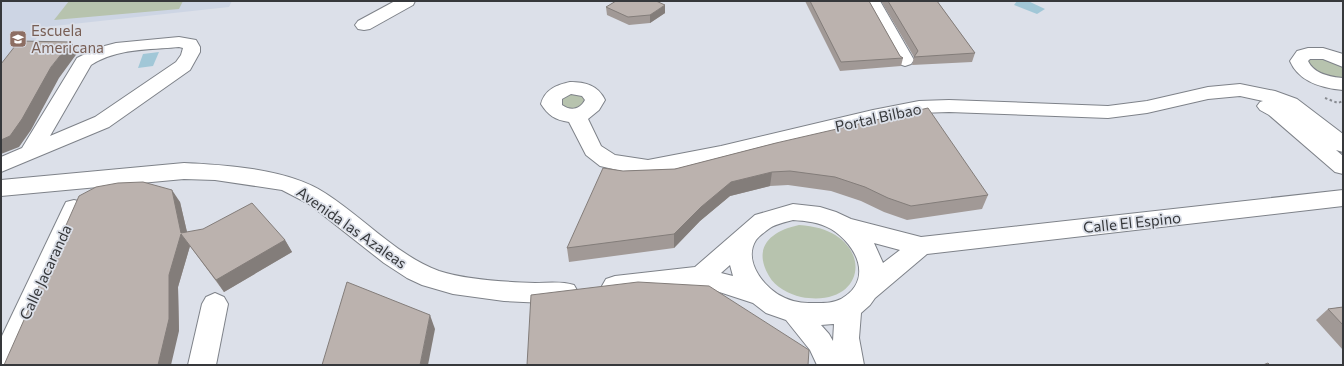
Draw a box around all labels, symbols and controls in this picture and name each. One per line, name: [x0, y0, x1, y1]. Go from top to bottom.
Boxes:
place label: Escuela Americana: [31, 21, 104, 56]
school or university icon: Escuela Americana: [8, 29, 28, 49]
street label: Portal Bilbao: [833, 99, 923, 135]
street label: Avenida las Azaleas: [293, 182, 411, 272]
street label: Calle El Espino: [1082, 208, 1182, 236]
street label: Calle Jacaranda: [15, 222, 75, 322]

